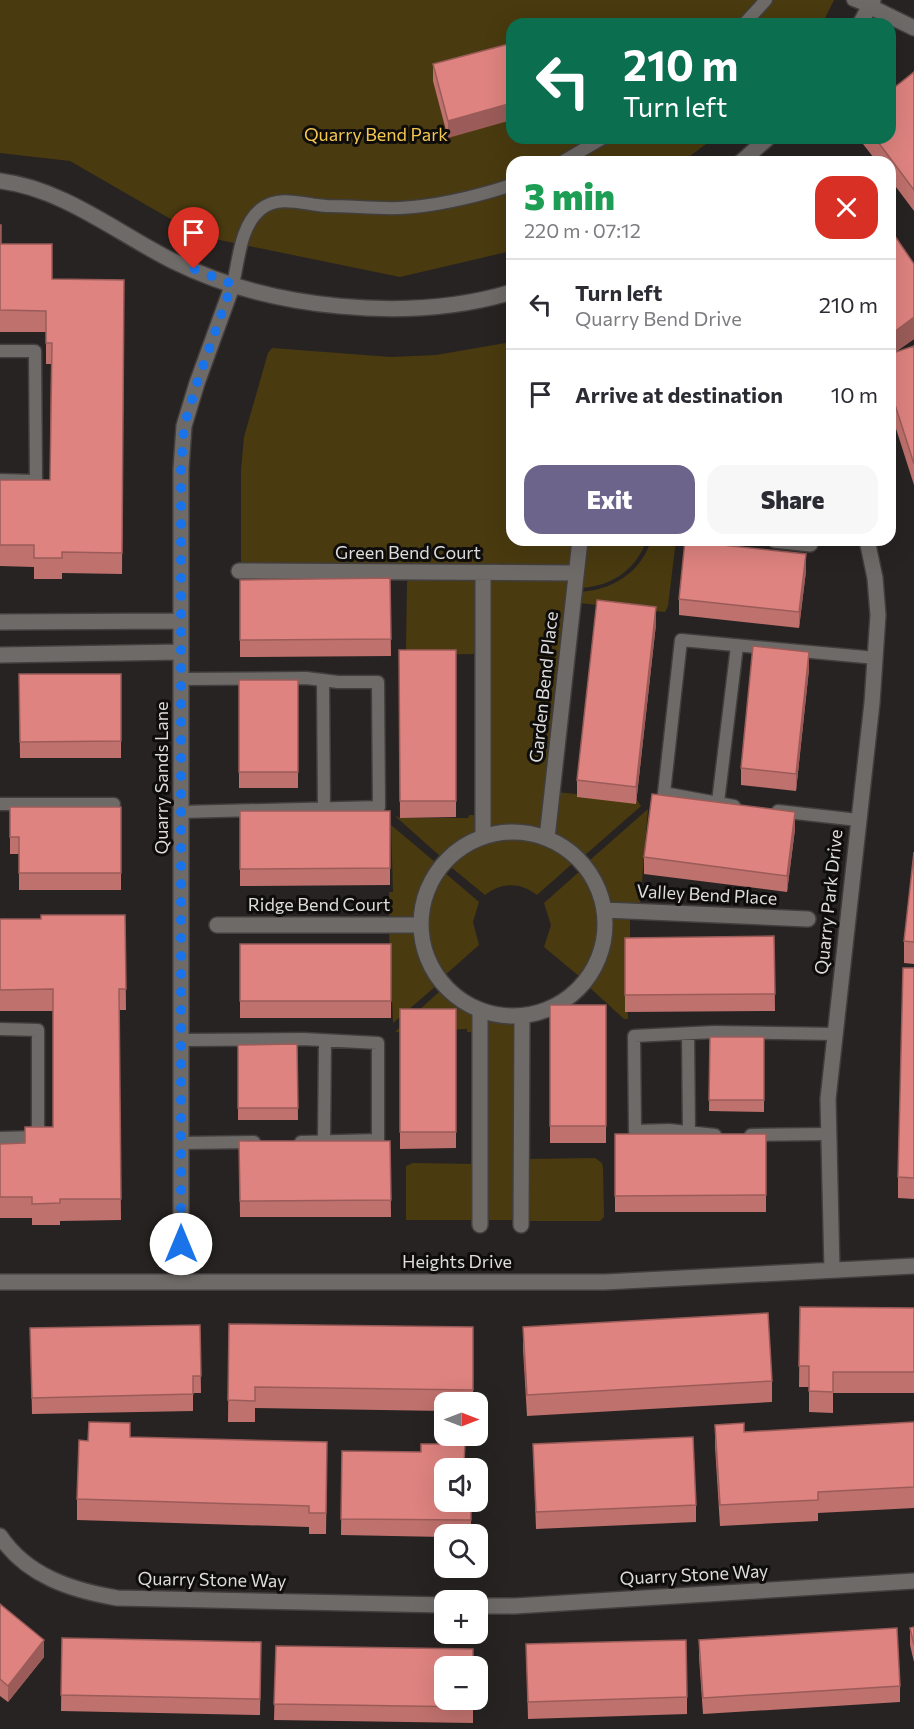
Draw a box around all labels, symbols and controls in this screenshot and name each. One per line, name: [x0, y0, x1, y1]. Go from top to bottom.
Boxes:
text: 210 m: [623, 38, 738, 90]
icon: left: [524, 42, 602, 120]
text: Turn left: [623, 90, 727, 123]
park label: Quarry Bend Park: [304, 123, 448, 145]
text: 3 min: [524, 173, 615, 217]
button: close: [815, 176, 878, 239]
pin: [168, 207, 219, 269]
icon: arrive: [177, 216, 210, 249]
text: 220 m · 07:12: [524, 218, 641, 242]
text: Turn left: [575, 279, 662, 306]
icon: left: [524, 288, 557, 321]
text: 210 m: [819, 291, 878, 318]
text: Quarry Bend Drive: [575, 306, 742, 330]
icon: arrive: [524, 378, 557, 411]
text: Arrive at destination: [575, 381, 783, 408]
text: 10 m: [831, 381, 878, 408]
button: Exit: [524, 465, 695, 534]
button: Share: [707, 465, 878, 534]
street label: Green Bend Court: [335, 541, 481, 563]
street label: Garden Bend Place: [524, 610, 562, 764]
street label: Quarry Sands Lane: [150, 701, 172, 855]
street label: Quarry Park Drive: [809, 828, 847, 976]
street label: Valley Bend Place: [636, 879, 778, 909]
street label: Ridge Bend Court: [248, 893, 390, 915]
position arrow: [149, 1212, 213, 1276]
street label: Heights Drive: [402, 1250, 512, 1272]
north arrow: [434, 1392, 488, 1446]
map controls: [434, 1392, 488, 1710]
button: sound: [434, 1458, 488, 1512]
button: search: [434, 1524, 488, 1578]
street label: Quarry Stone Way: [619, 1559, 769, 1589]
street label: Quarry Stone Way: [137, 1567, 287, 1591]
button: +: [434, 1590, 488, 1644]
button: −: [434, 1656, 488, 1710]

